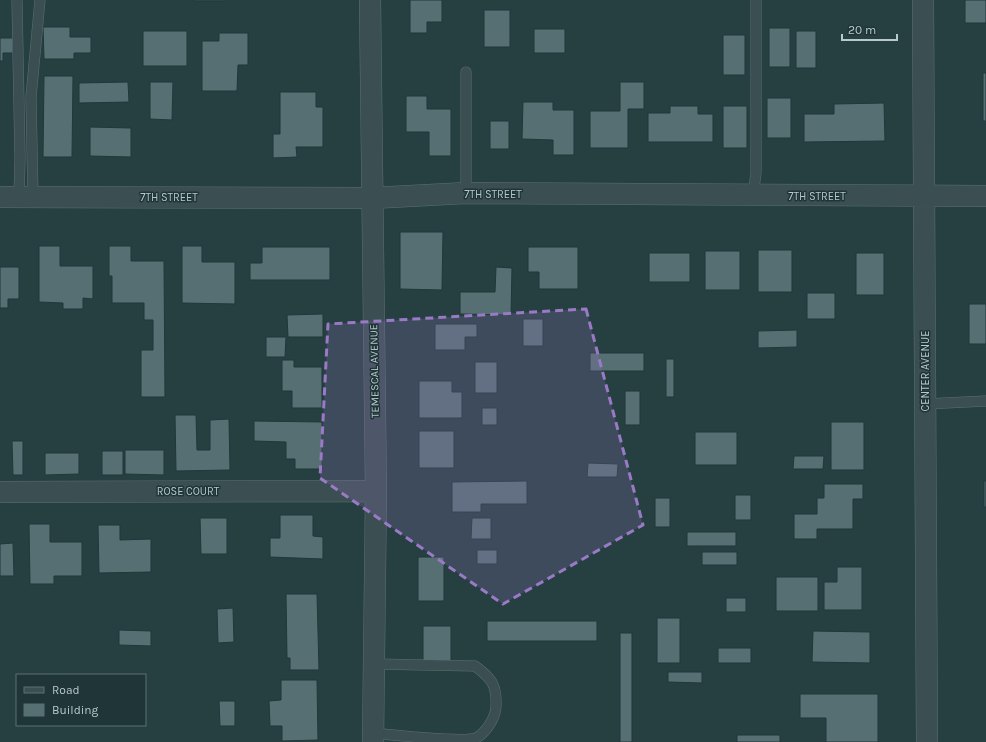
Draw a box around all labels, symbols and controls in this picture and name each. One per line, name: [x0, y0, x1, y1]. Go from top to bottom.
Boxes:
scale bar: [842, 16, 897, 42]
text: 20 m: [848, 23, 876, 37]
street label: 7TH STREET: [464, 188, 522, 201]
street label: 7TH STREET: [788, 190, 846, 203]
street label: 7TH STREET: [140, 191, 198, 204]
street label: TEMESCAL AVENUE: [367, 324, 382, 418]
street label: CENTER AVENUE: [919, 331, 932, 411]
street label: ROSE COURT: [157, 485, 220, 498]
legend: [16, 674, 146, 726]
text: Road: [52, 683, 80, 697]
text: Building: [52, 703, 99, 717]

